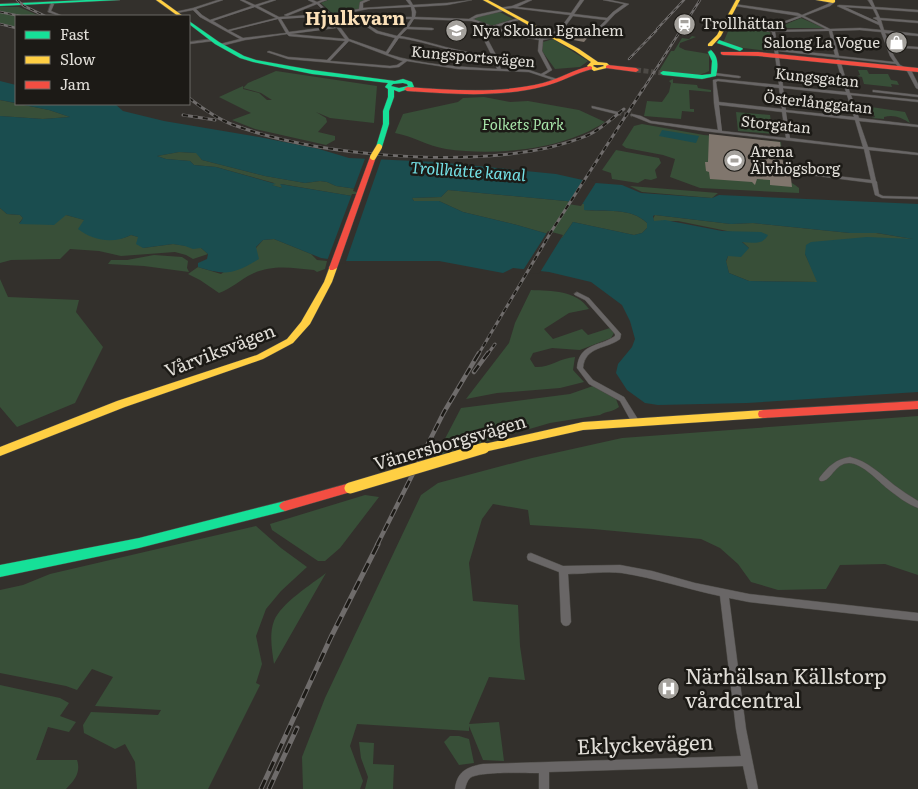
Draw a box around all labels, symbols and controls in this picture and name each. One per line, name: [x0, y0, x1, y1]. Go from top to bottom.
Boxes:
district label: Hjulkvarn: [305, 3, 405, 31]
place label: Trollhättan: [701, 11, 785, 34]
station icon: Trollhättan: [673, 12, 697, 36]
legend: [15, 15, 190, 105]
place label: Nya Skolan Egnahem: [472, 18, 624, 41]
school or university icon: Nya Skolan Egnahem: [444, 19, 468, 43]
text: Fast: [60, 22, 89, 45]
place label: Salong La Vogue: [764, 30, 880, 53]
shop icon: Salong La Vogue: [884, 31, 908, 55]
street label: Kungsportsvägen: [410, 39, 536, 72]
text: Slow: [60, 47, 95, 70]
street label: Kungsgatan: [774, 61, 860, 92]
text: Jam: [60, 72, 91, 95]
street label: Österlånggatan: [763, 84, 874, 119]
street label: Storgatan: [740, 108, 812, 139]
park label: Folkets Park: [482, 112, 565, 135]
place label: Arena Älvhögsborg: [750, 139, 841, 179]
sports icon: Arena Älvhögsborg: [722, 149, 746, 173]
water label: Trollhätte kanal: [410, 154, 527, 186]
street label: Vårviksvägen: [160, 316, 279, 383]
street label: Vänersborgsvägen: [370, 407, 529, 476]
place label: Närhälsan Källstorp vårdcentral: [685, 659, 887, 714]
hospital icon: Närhälsan Källstorp vårdcentral: [657, 677, 681, 701]
street label: Eklyckevägen: [576, 725, 714, 760]

